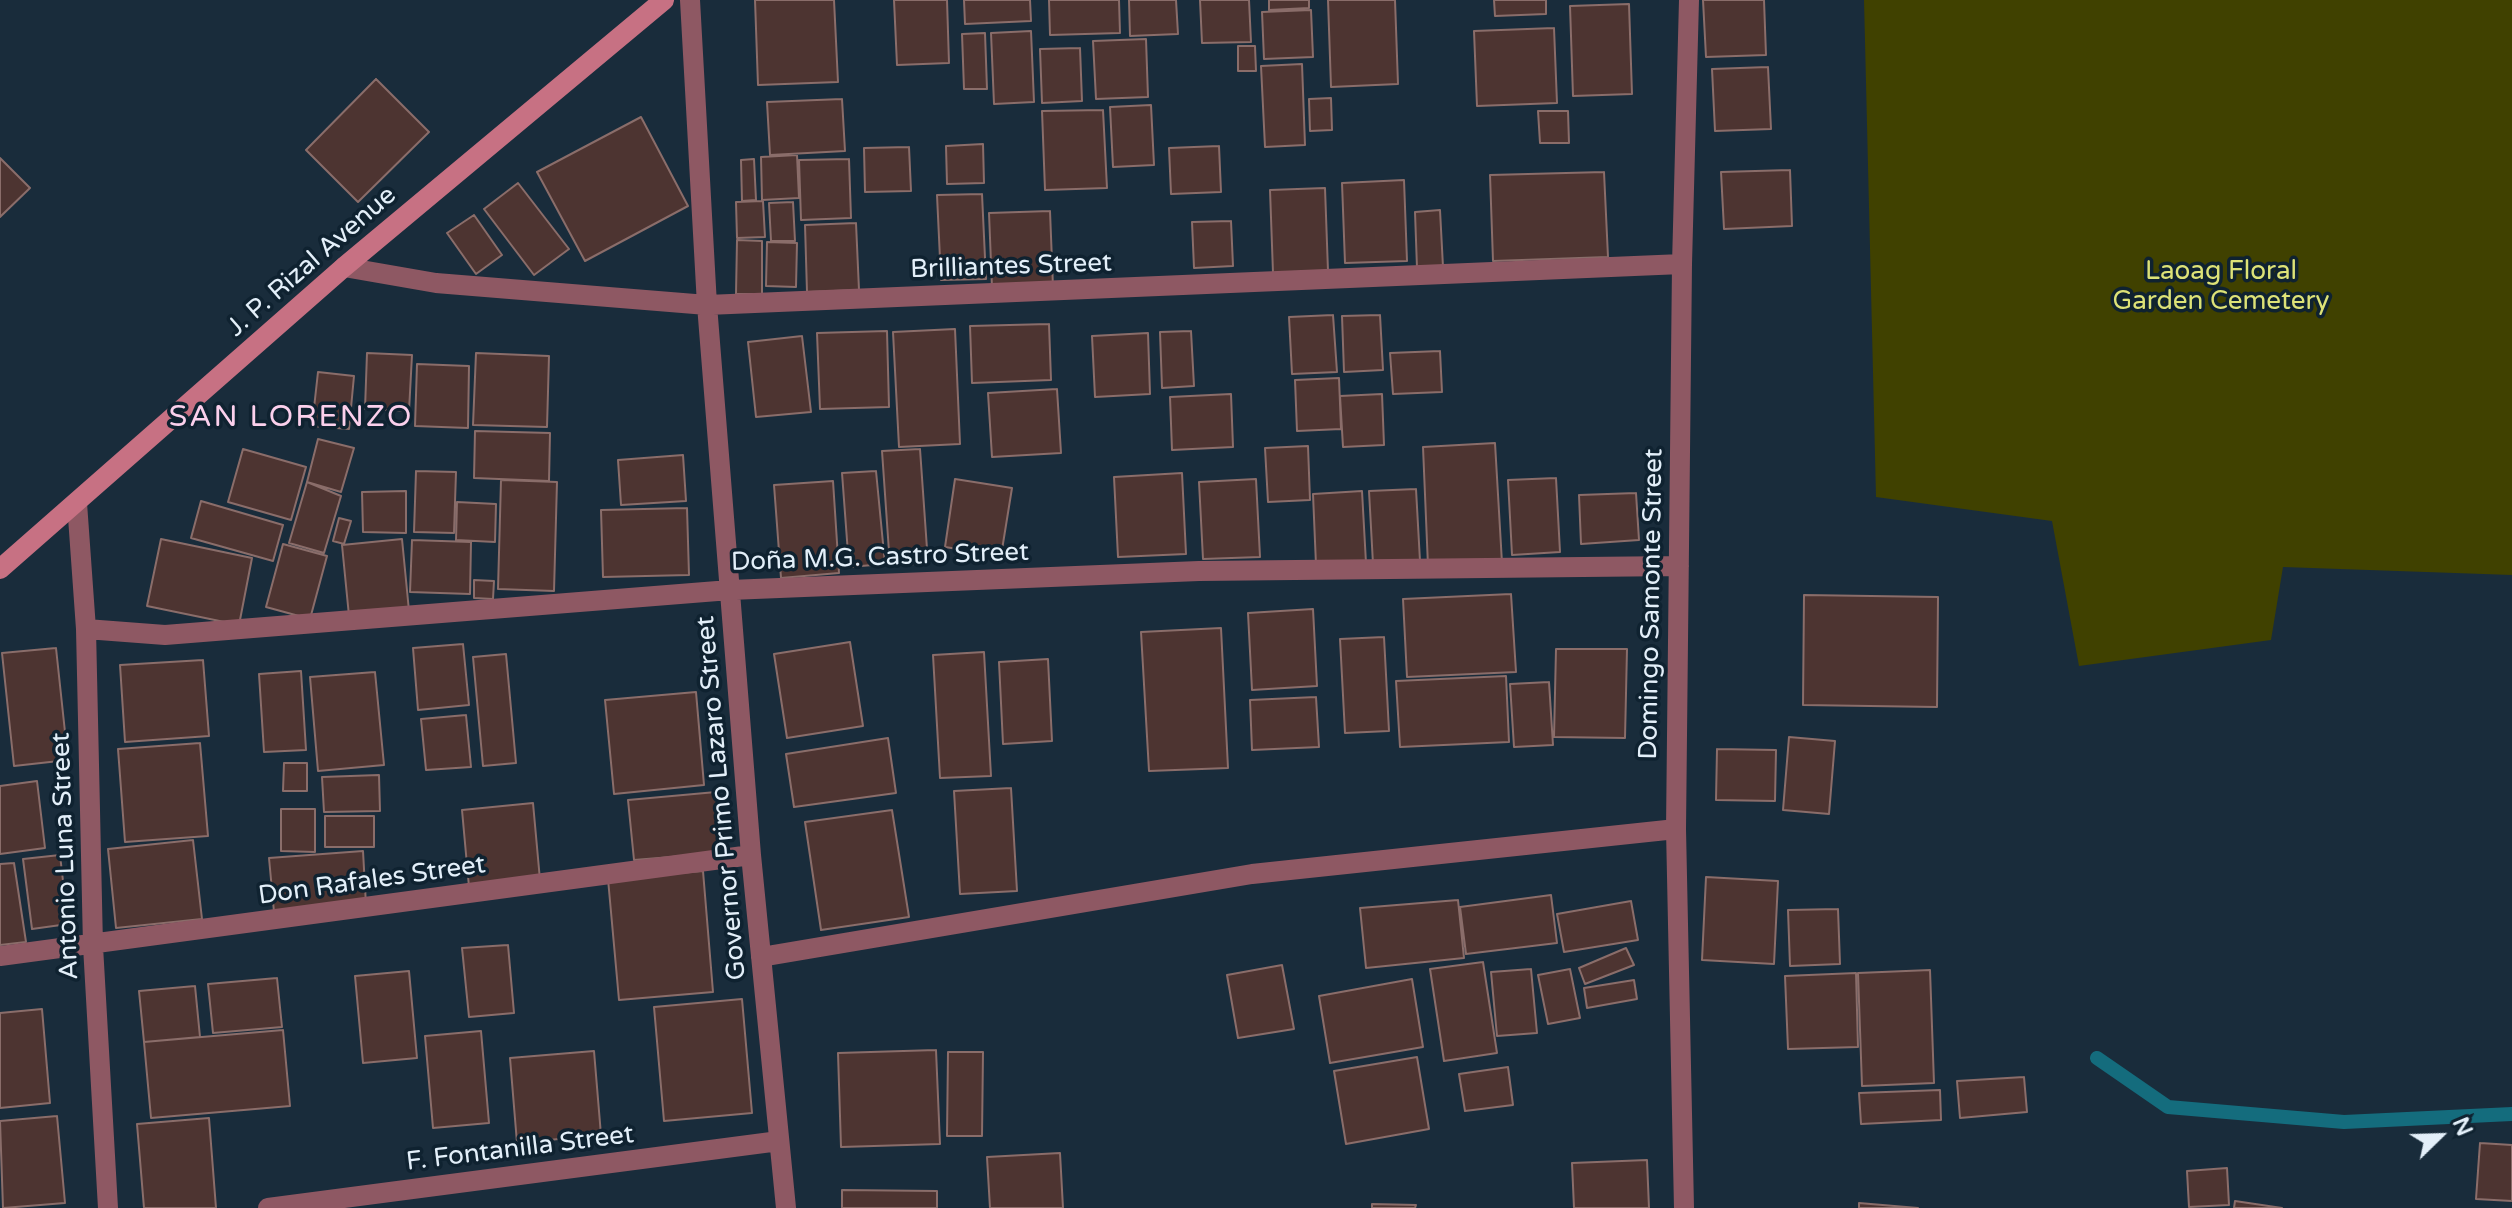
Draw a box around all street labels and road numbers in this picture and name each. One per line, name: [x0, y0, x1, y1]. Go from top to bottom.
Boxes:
street label: J. P. Rizal Avenue: [221, 180, 403, 344]
street label: Brilliantes Street: [910, 248, 1112, 286]
street label: Domingo Samonte Street: [1634, 448, 1670, 760]
street label: Doña M.G. Castro Street: [731, 537, 1029, 579]
street label: Governor Primo Lazaro Street: [691, 615, 753, 981]
street label: Antonio Luna Street: [46, 732, 86, 980]
street label: Don Rafales Street: [256, 850, 488, 912]
street label: F. Fontanilla Street: [404, 1120, 636, 1178]

